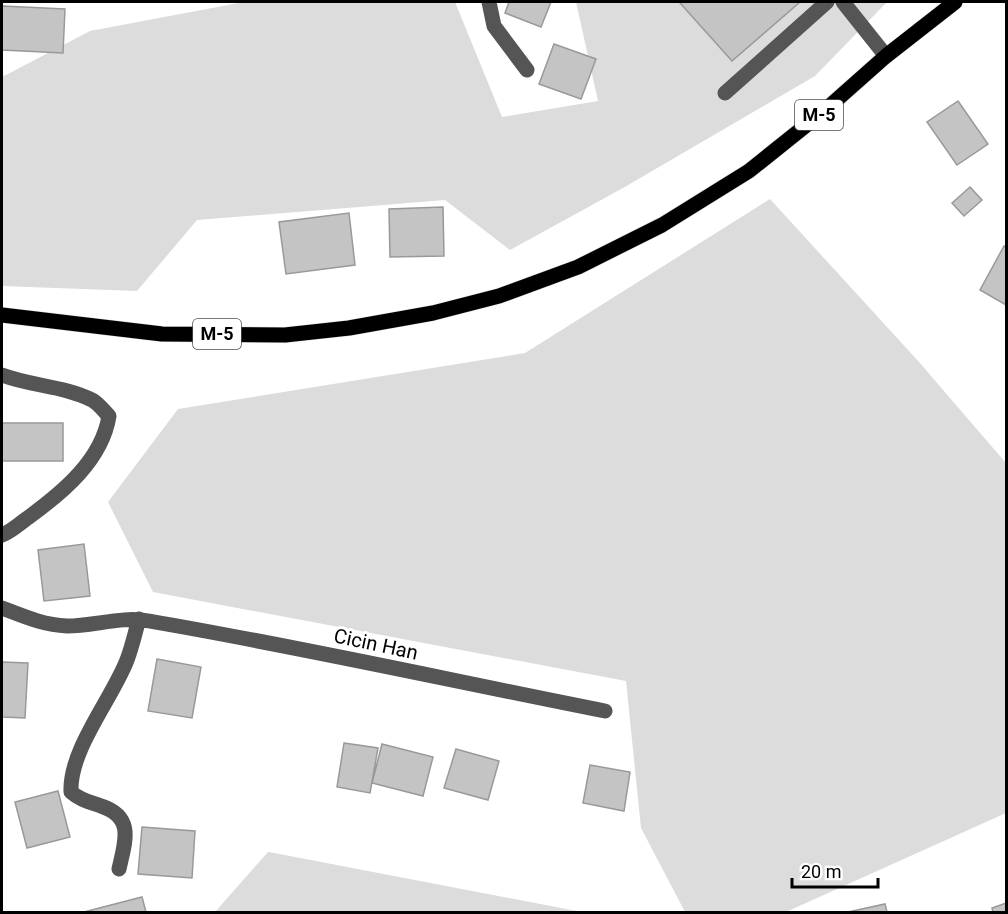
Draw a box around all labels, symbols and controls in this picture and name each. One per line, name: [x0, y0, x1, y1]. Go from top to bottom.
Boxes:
road number: M-5: [795, 100, 843, 130]
road number: M-5: [193, 319, 241, 349]
street label: Cicin Han: [332, 623, 420, 665]
scale bar: [792, 851, 878, 889]
text: 20 m: [801, 861, 841, 882]

